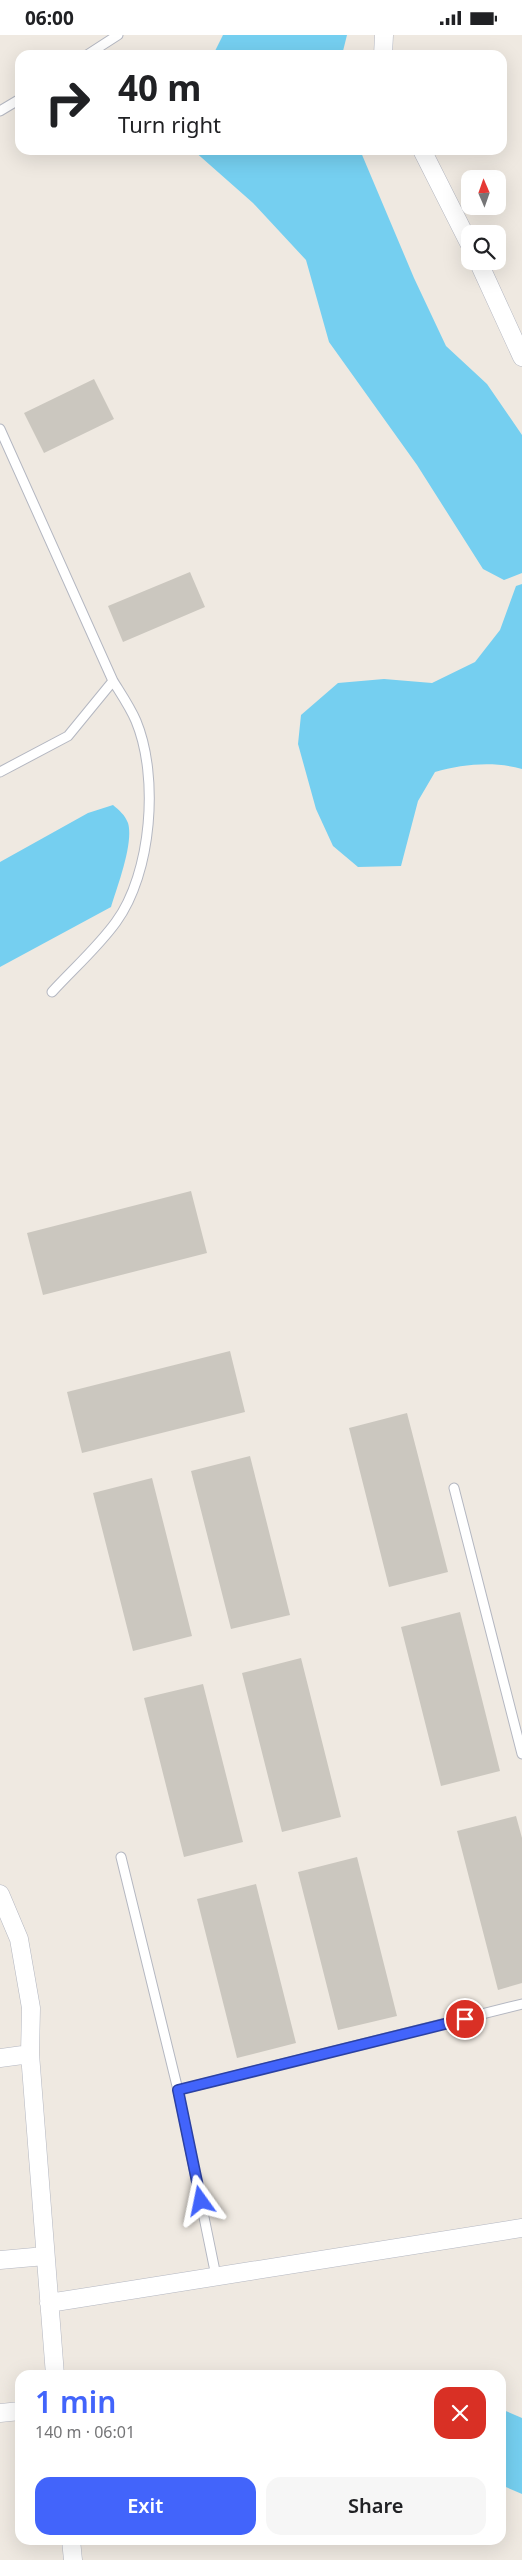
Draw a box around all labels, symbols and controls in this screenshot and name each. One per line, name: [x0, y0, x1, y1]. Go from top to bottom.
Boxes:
text: 06:00: [25, 5, 74, 31]
text: 40 m: [118, 64, 201, 111]
icon: right: [35, 70, 100, 135]
text: Turn right: [118, 109, 221, 139]
north arrow: [461, 170, 506, 215]
map controls: [461, 170, 506, 270]
button: search: [461, 225, 506, 270]
pin: [444, 1998, 486, 2040]
icon: arrive: [451, 2005, 479, 2033]
position arrow: [174, 2174, 226, 2226]
text: 1 min: [35, 2381, 116, 2422]
button: close: [434, 2387, 486, 2439]
text: 140 m · 06:01: [35, 2421, 135, 2443]
button: Exit: [35, 2477, 256, 2535]
button: Share: [266, 2477, 486, 2535]

